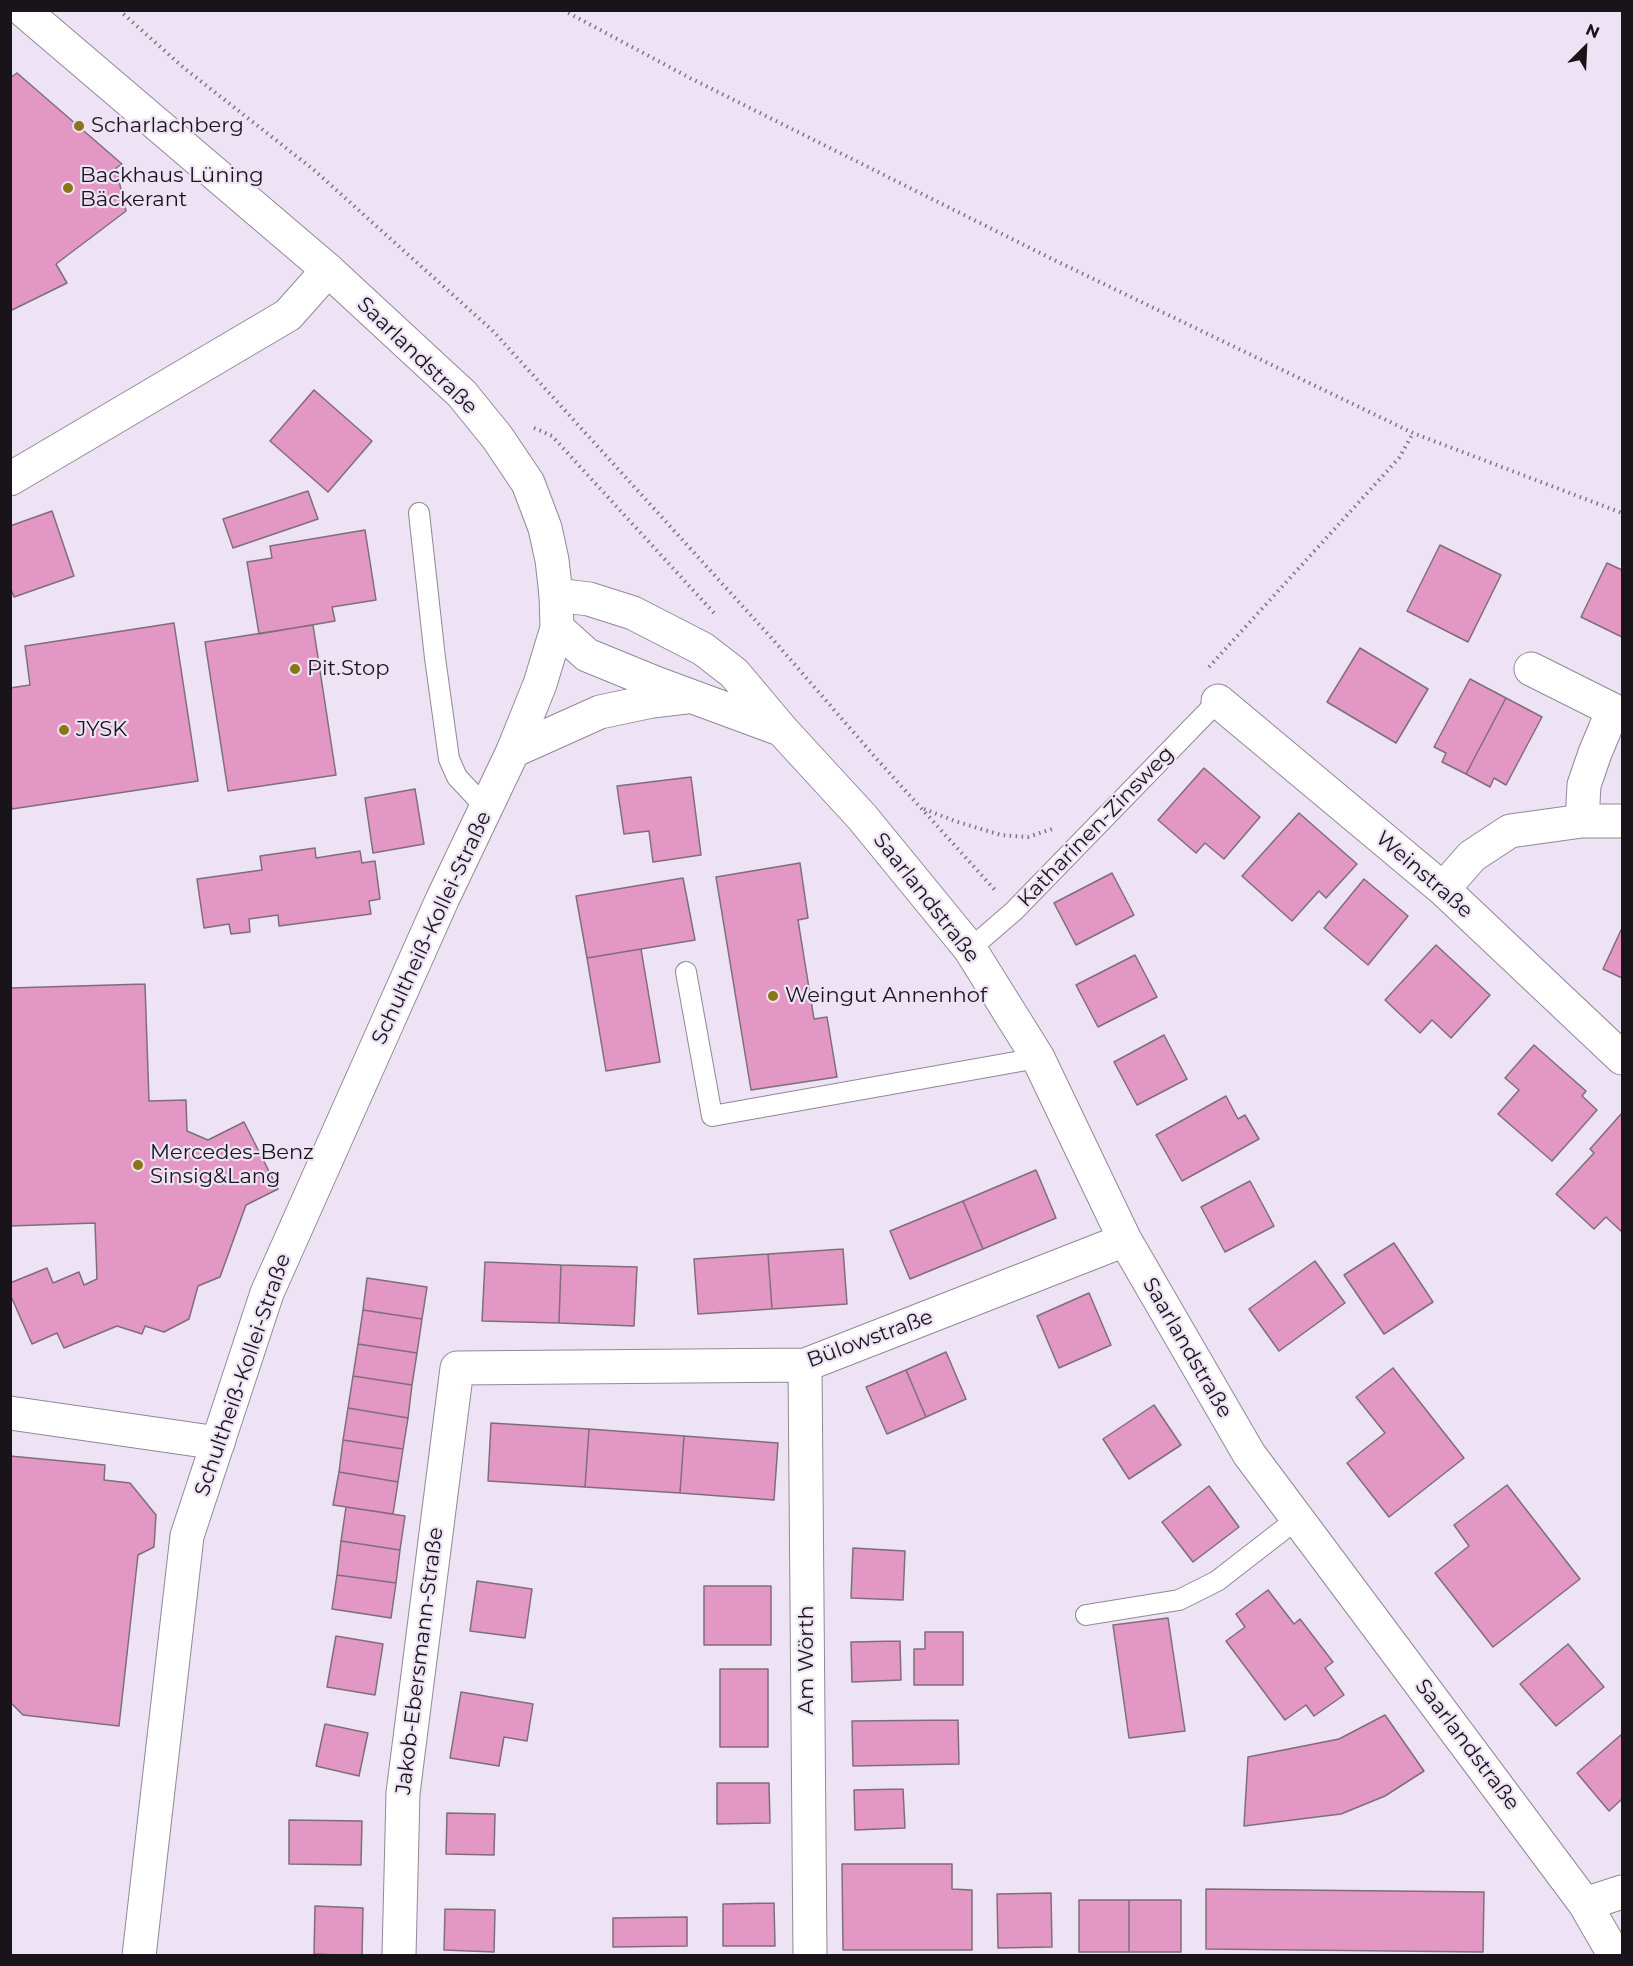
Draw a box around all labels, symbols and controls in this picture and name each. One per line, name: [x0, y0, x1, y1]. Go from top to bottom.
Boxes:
north arrow: [1555, 18, 1615, 78]
text: N: [1583, 20, 1602, 42]
place label: Scharlachberg: [91, 113, 244, 139]
marker: Scharlachberg: [72, 119, 86, 133]
place label: Backhaus Lüning Bäckerant: [80, 163, 264, 213]
marker: Backhaus Lüning Bäckerant: [61, 181, 75, 195]
street label: Saarlandstraße: [351, 292, 483, 420]
place label: Pit.Stop: [307, 656, 389, 682]
marker: Pit.Stop: [288, 662, 302, 676]
place label: JYSK: [76, 717, 127, 743]
marker: JYSK: [57, 723, 71, 737]
street label: Katharinen-Zinsweg: [1013, 741, 1179, 913]
street label: Schultheiß-Kollei-Straße: [367, 807, 497, 1049]
street label: Weinstraße: [1370, 826, 1478, 924]
street label: Saarlandstraße: [867, 828, 985, 968]
place label: Weingut Annenhof: [785, 983, 987, 1009]
marker: Weingut Annenhof: [766, 989, 780, 1003]
place label: Mercedes-Benz Sinsig&Lang: [150, 1140, 314, 1190]
marker: Mercedes-Benz Sinsig&Lang: [131, 1158, 145, 1172]
street label: Schultheiß-Kollei-Straße: [190, 1251, 296, 1499]
street label: Saarlandstraße: [1137, 1273, 1237, 1423]
street label: Bülowstraße: [804, 1305, 936, 1373]
street label: Jakob-Ebersmann-Straße: [391, 1526, 449, 1796]
street label: Am Wörth: [794, 1605, 820, 1715]
street label: Saarlandstraße: [1409, 1674, 1525, 1816]

